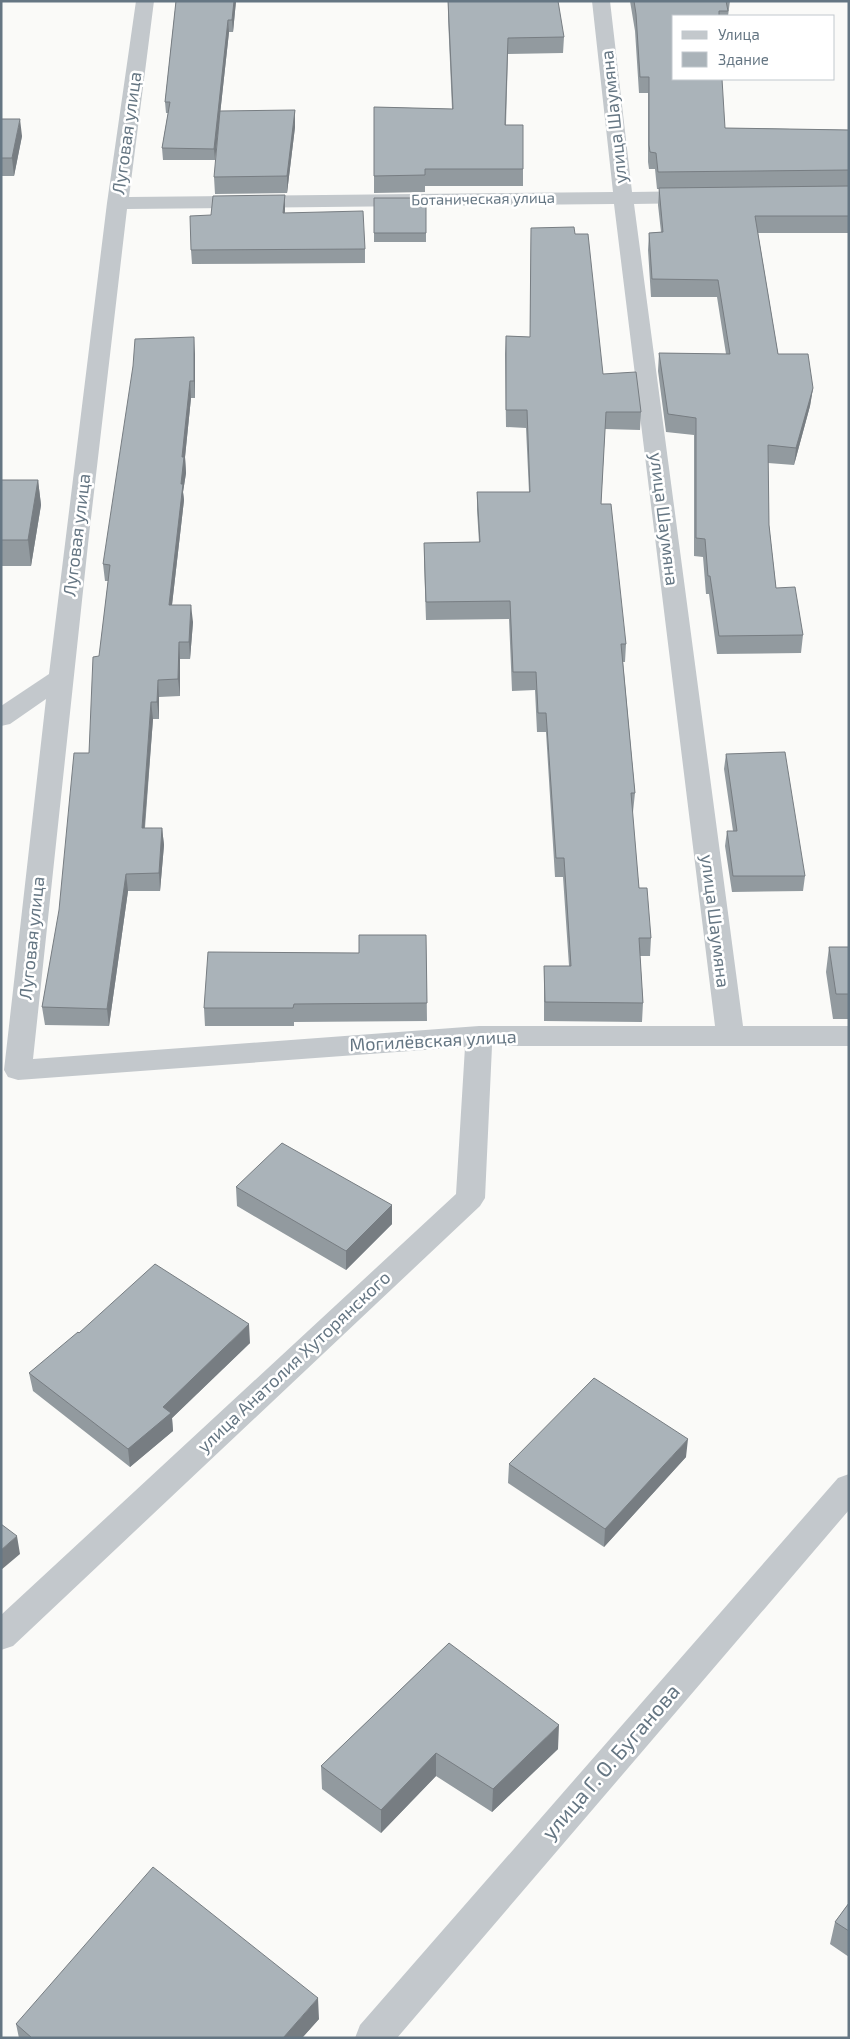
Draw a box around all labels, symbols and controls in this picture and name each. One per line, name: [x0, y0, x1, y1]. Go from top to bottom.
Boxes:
legend: [672, 15, 835, 80]
text: Улица: [718, 25, 760, 43]
street label: улица Шаумяна: [595, 49, 631, 185]
text: Здание: [718, 50, 769, 68]
street label: Луговая улица: [107, 70, 146, 196]
street label: Ботаническая улица: [411, 188, 555, 209]
street label: улица Шаумяна: [646, 451, 684, 587]
street label: Луговая улица: [58, 472, 94, 598]
street label: улица Шаумяна: [697, 853, 735, 989]
street label: Луговая улица: [14, 875, 48, 1001]
street label: Могилёвская улица: [349, 1025, 517, 1055]
street label: улица Анатолия Хуторянского: [192, 1266, 395, 1457]
street label: улица Г. О. Буганова: [536, 1678, 685, 1845]

